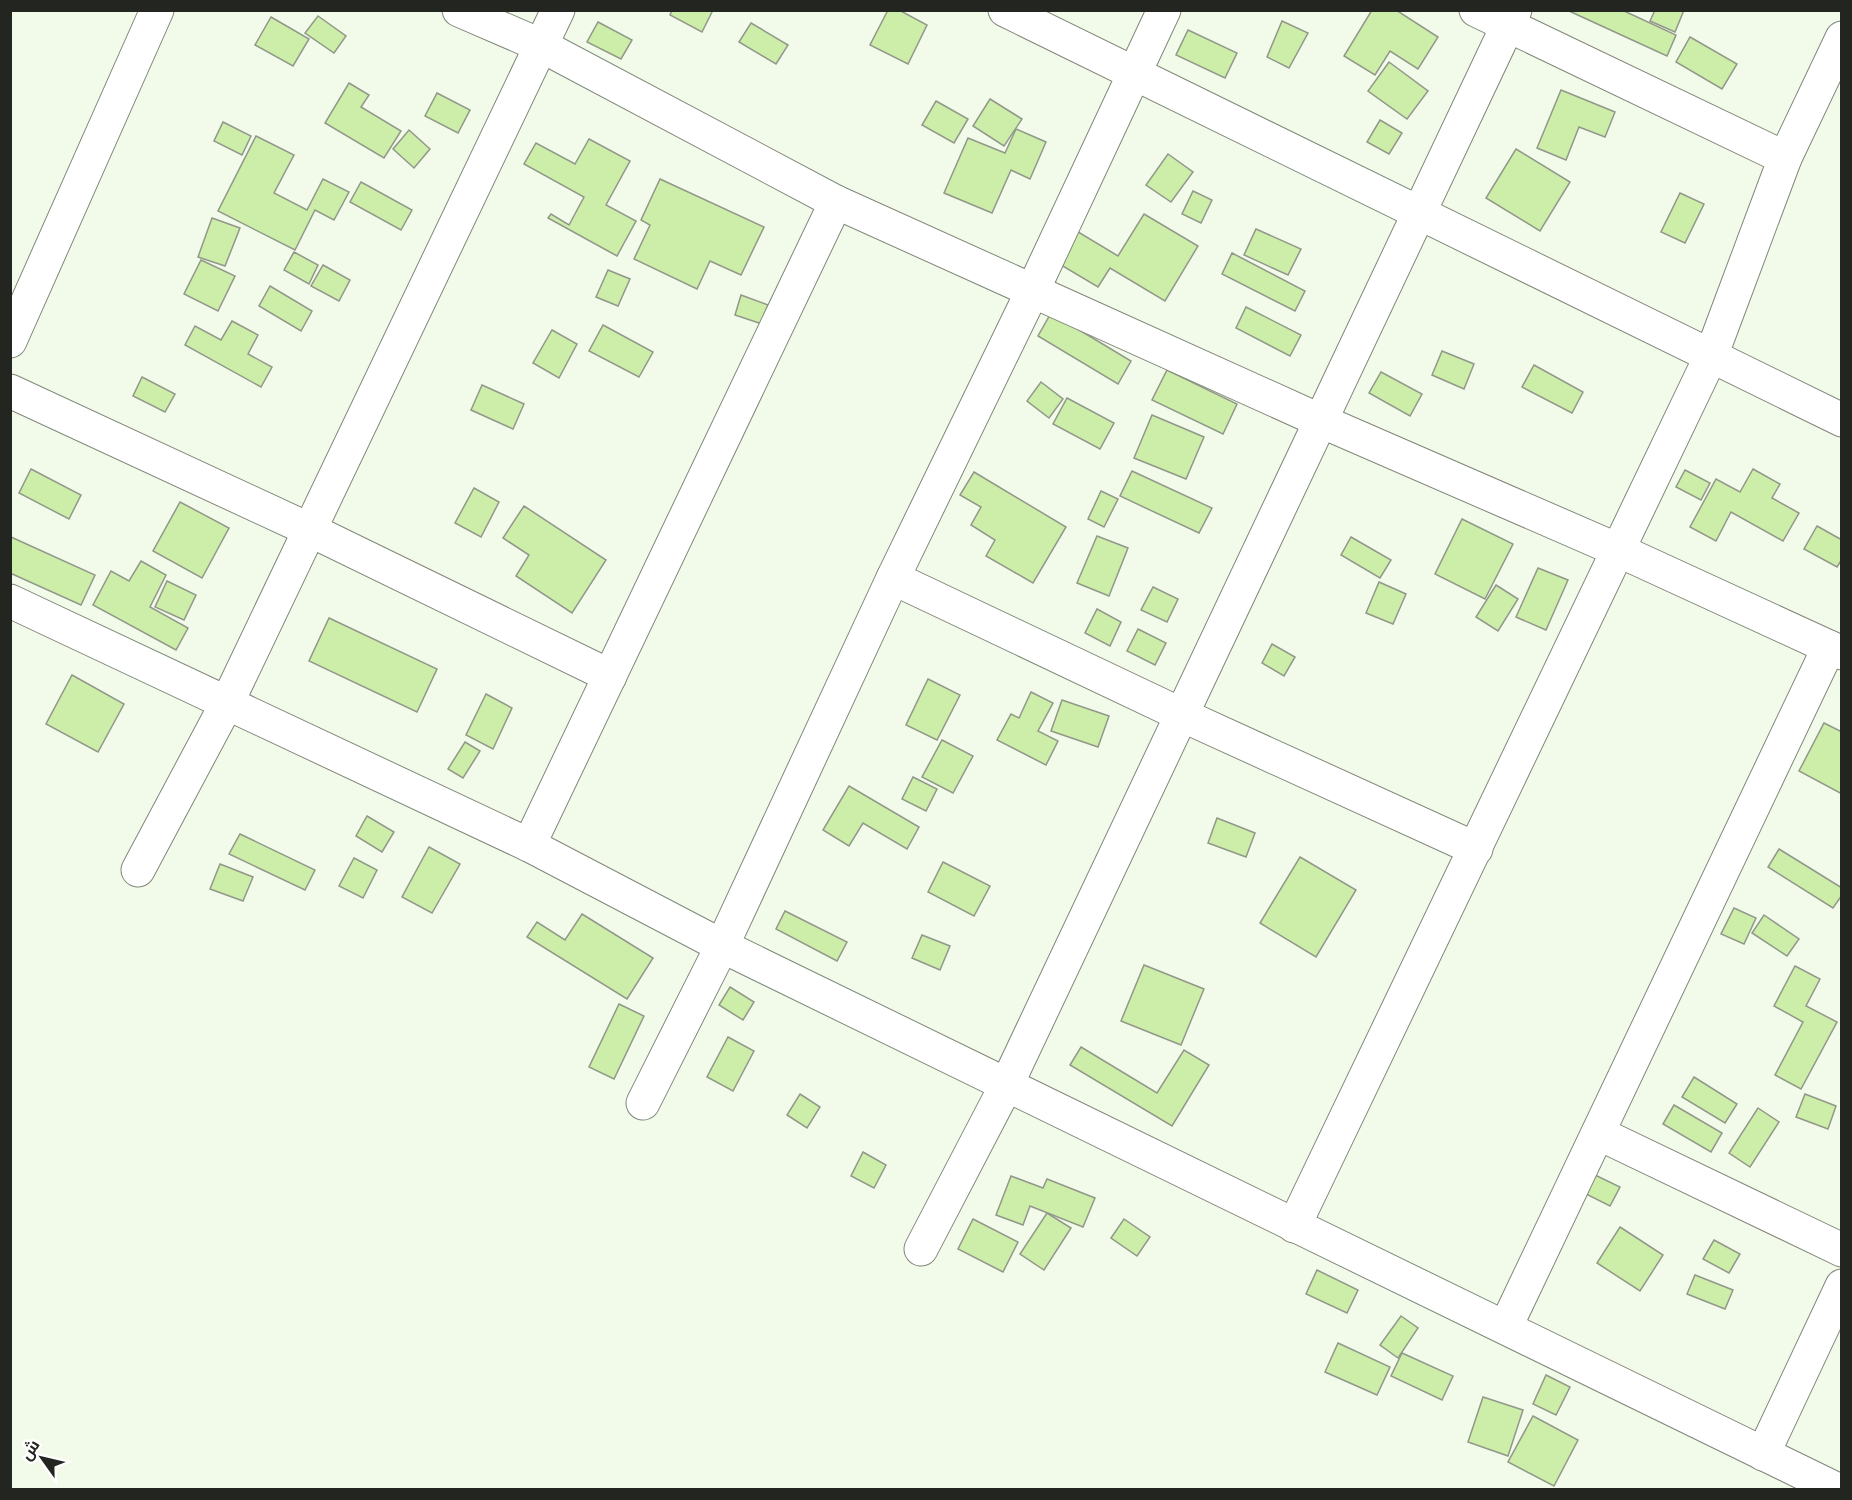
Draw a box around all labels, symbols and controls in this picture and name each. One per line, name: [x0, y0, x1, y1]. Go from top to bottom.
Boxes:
north arrow: [12, 1428, 72, 1488]
text: ش: [15, 1435, 45, 1465]

